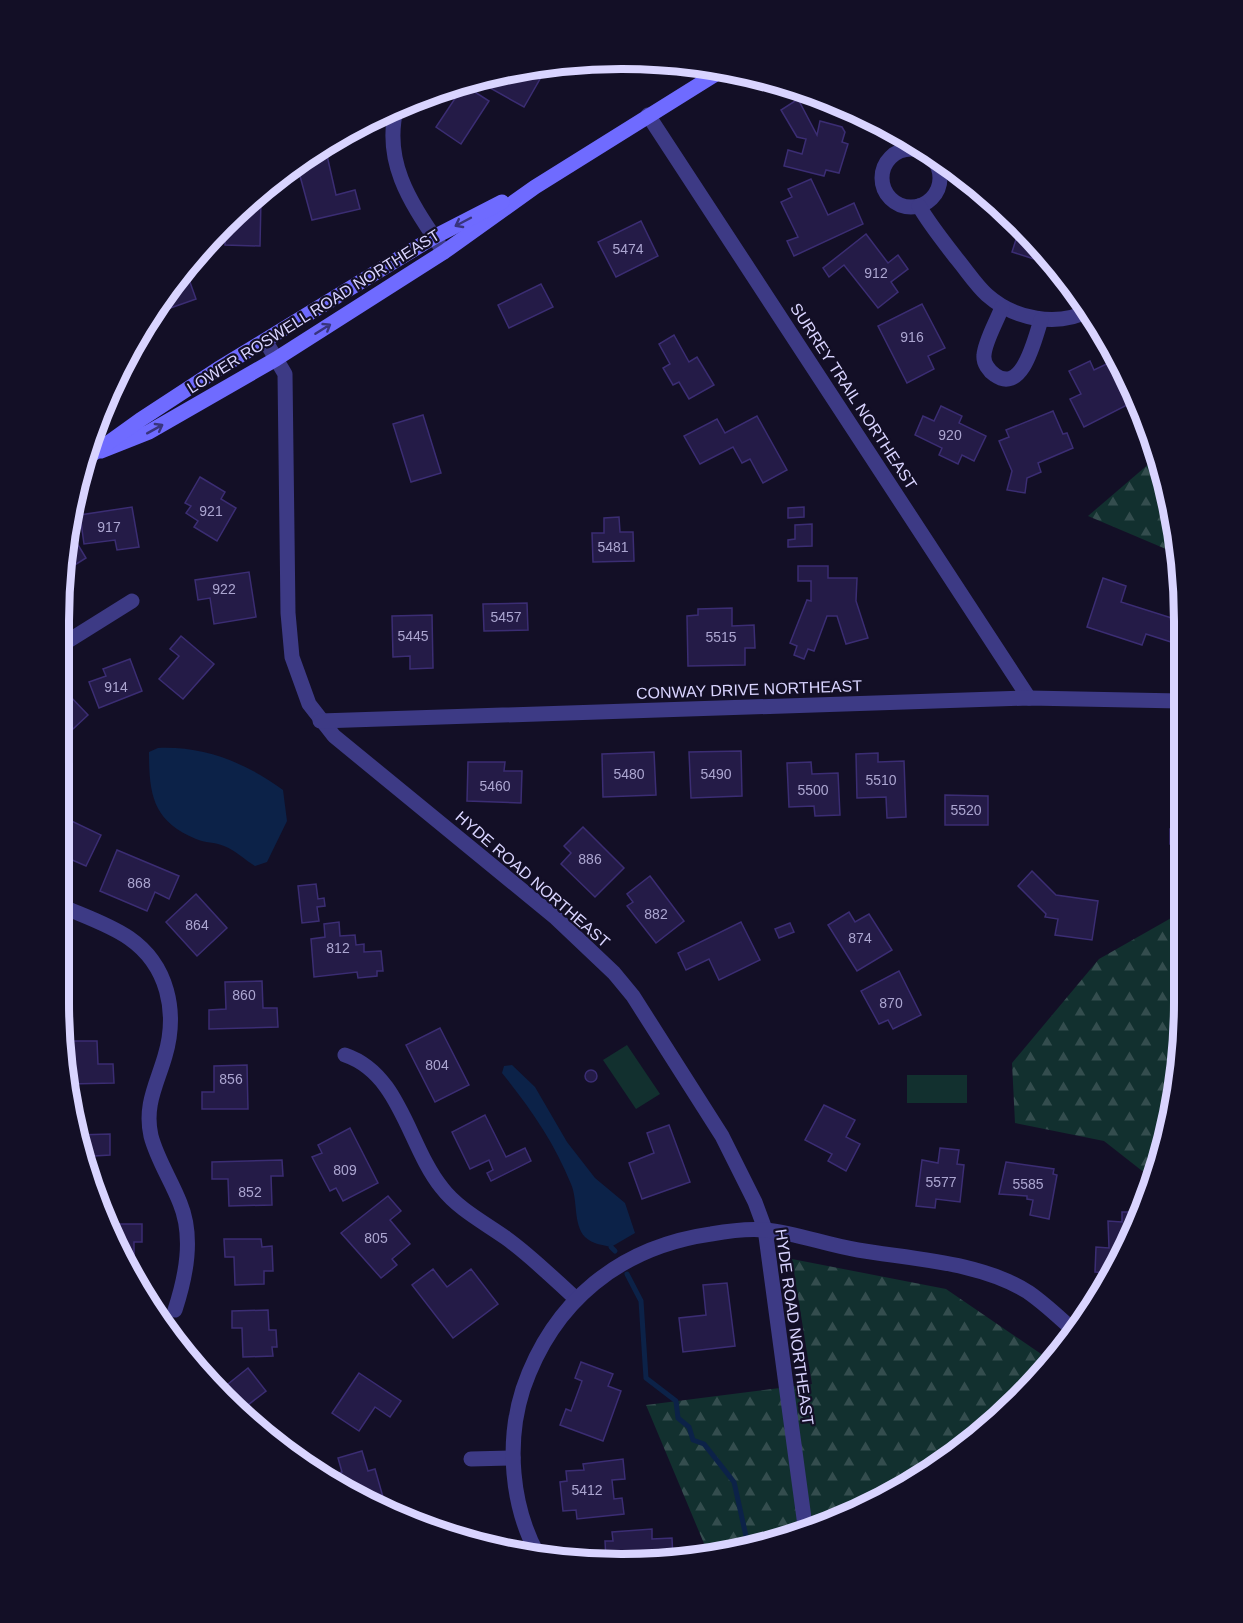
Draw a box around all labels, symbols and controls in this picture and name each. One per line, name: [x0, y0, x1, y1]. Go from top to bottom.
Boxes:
one-way arrow: [455, 217, 473, 228]
street label: LOWER ROSWELL ROAD NORTHEAST: [184, 226, 443, 397]
house number: 5474: [612, 241, 644, 257]
house number: 912: [864, 265, 888, 281]
street label: SURREY TRAIL NORTHEAST: [787, 300, 920, 493]
one-way arrow: [314, 323, 331, 336]
house number: 916: [900, 329, 924, 345]
one-way arrow: [146, 423, 163, 435]
house number: 920: [938, 427, 962, 443]
house number: 921: [199, 503, 223, 519]
house number: 917: [97, 519, 121, 535]
house number: 5481: [597, 539, 629, 555]
house number: 922: [212, 581, 236, 597]
house number: 5457: [490, 609, 522, 625]
house number: 5445: [397, 628, 429, 644]
house number: 5515: [705, 629, 737, 645]
street label: CONWAY DRIVE NORTHEAST: [636, 677, 863, 702]
house number: 914: [104, 679, 128, 695]
house number: 5480: [613, 766, 645, 782]
house number: 5490: [700, 766, 732, 782]
house number: 5510: [865, 772, 897, 788]
house number: 5460: [479, 778, 511, 794]
house number: 5500: [797, 782, 829, 798]
house number: 5520: [950, 802, 982, 818]
street label: HYDE ROAD NORTHEAST: [452, 808, 613, 951]
house number: 886: [578, 851, 602, 867]
house number: 868: [127, 875, 151, 891]
house number: 882: [644, 906, 668, 922]
house number: 864: [185, 917, 209, 933]
house number: 874: [848, 930, 872, 946]
house number: 812: [326, 940, 350, 956]
house number: 860: [232, 987, 256, 1003]
house number: 870: [879, 995, 903, 1011]
house number: 804: [425, 1057, 449, 1073]
house number: 856: [219, 1071, 243, 1087]
house number: 809: [333, 1162, 357, 1178]
house number: 5577: [925, 1174, 957, 1190]
house number: 5585: [1012, 1176, 1044, 1192]
house number: 852: [238, 1184, 262, 1200]
street label: HYDE ROAD NORTHEAST: [772, 1228, 817, 1426]
house number: 805: [364, 1230, 388, 1246]
house number: 5412: [571, 1482, 603, 1498]

